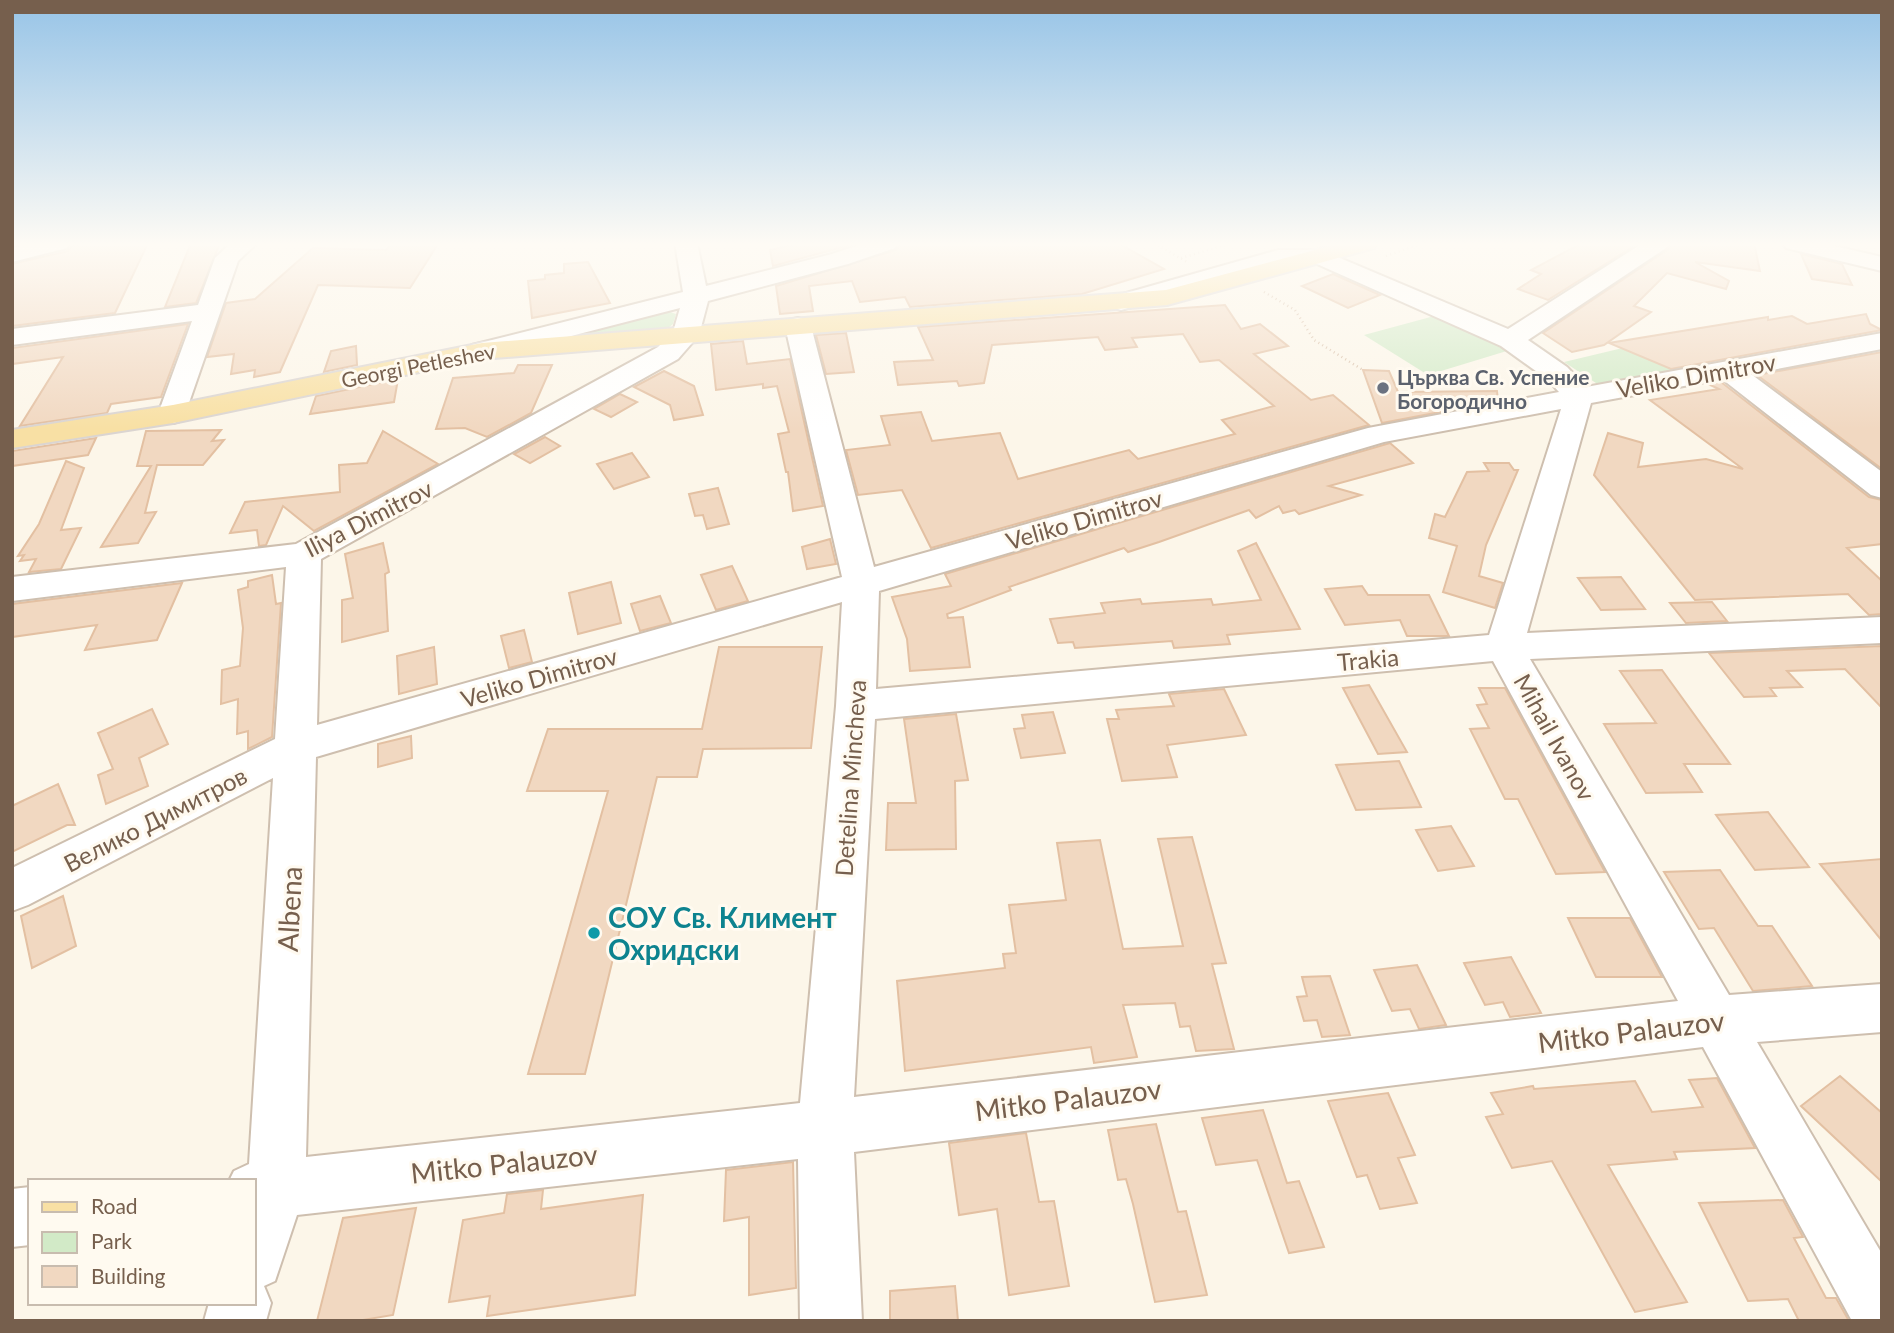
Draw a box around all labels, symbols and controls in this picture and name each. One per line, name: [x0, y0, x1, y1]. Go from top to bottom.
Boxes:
street label: Georgi Petleshev: [339, 338, 497, 392]
street label: Veliko Dimitrov: [1614, 347, 1779, 403]
place label: Църква Св. Успение Богородично: [1397, 364, 1590, 413]
marker: Църква Св. Успение Богородично: [1375, 380, 1391, 396]
street label: Iliya Dimitrov: [299, 473, 437, 563]
street label: Veliko Dimitrov: [1002, 483, 1166, 555]
street label: Veliko Dimitrov: [457, 641, 621, 713]
street label: Trakia: [1336, 642, 1400, 676]
street label: Mihail Ivanov: [1508, 669, 1602, 806]
street label: Detelina Mincheva: [829, 679, 871, 877]
street label: Велико Димитров: [58, 760, 252, 878]
street label: Albena: [270, 865, 308, 953]
place label: СОУ Св. Климент Охридски: [608, 900, 837, 966]
marker: СОУ Св. Климент Охридски: [586, 925, 602, 941]
street label: Mitko Palauzov: [1536, 1003, 1727, 1059]
street label: Mitko Palauzov: [973, 1071, 1164, 1127]
street label: Mitko Palauzov: [409, 1136, 600, 1190]
legend: [28, 1179, 256, 1305]
text: Road: [91, 1193, 138, 1218]
text: Park: [91, 1228, 132, 1253]
text: Building: [91, 1263, 166, 1288]

